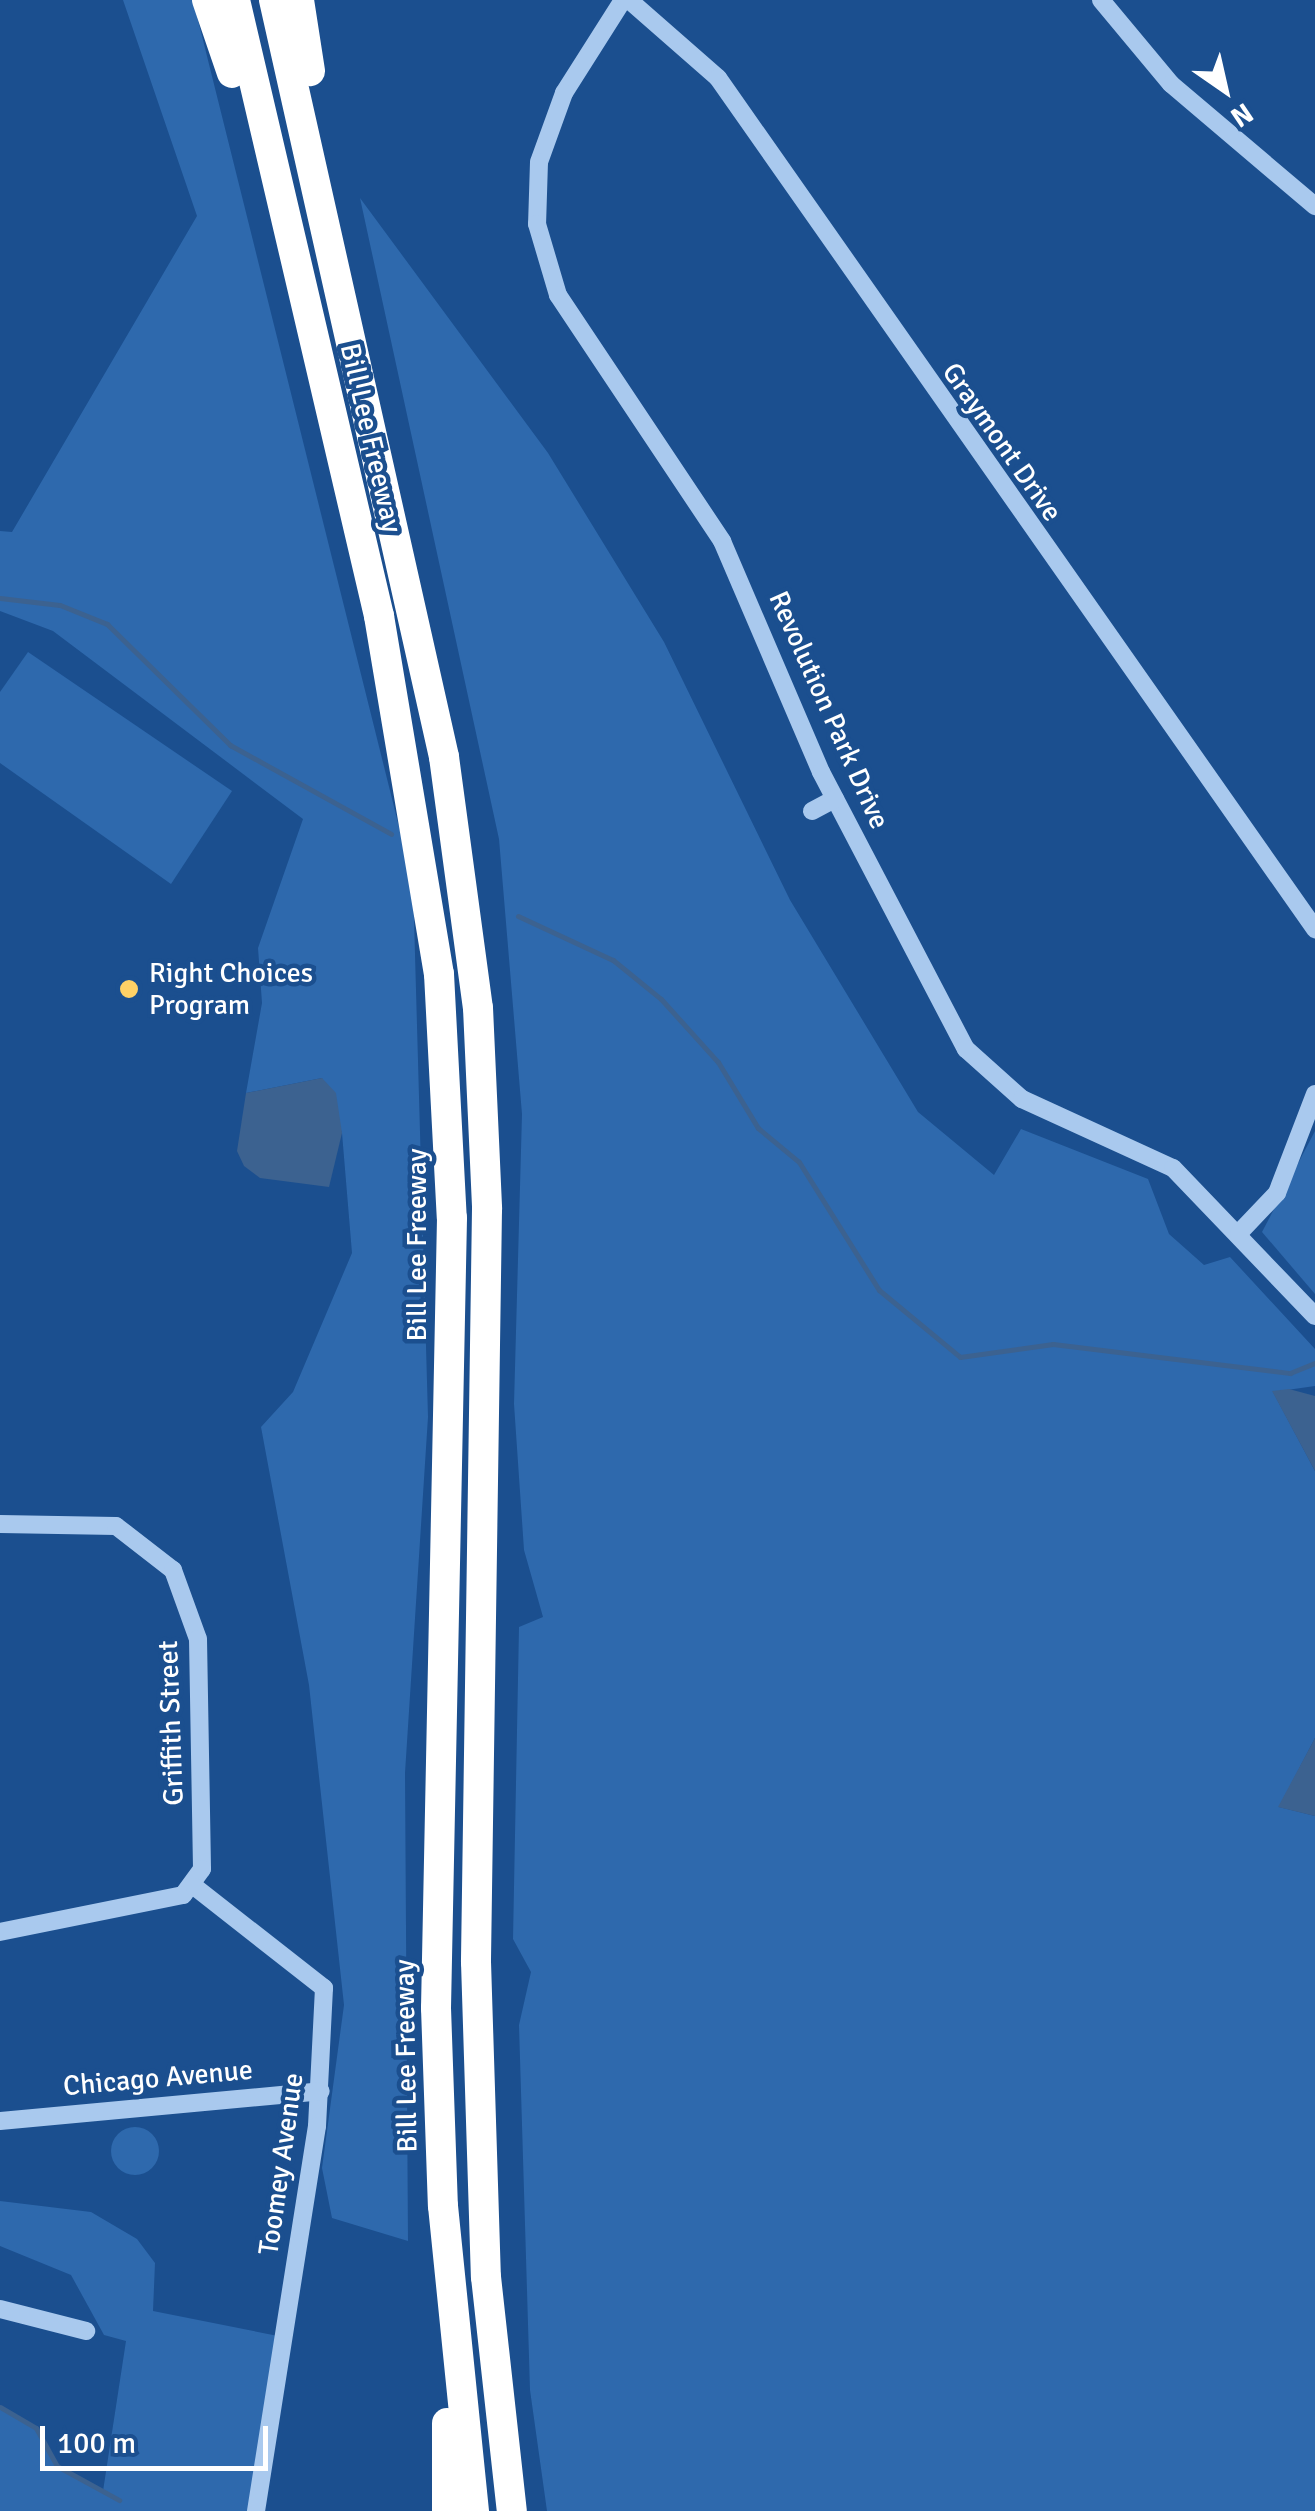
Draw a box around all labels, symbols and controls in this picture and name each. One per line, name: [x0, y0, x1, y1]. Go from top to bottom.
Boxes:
north arrow: [1175, 40, 1275, 140]
text: N: [1224, 95, 1259, 134]
street label: Bill Lee Freeway: [333, 340, 409, 536]
street label: Graymont Drive: [935, 356, 1069, 528]
street label: Revolution Park Drive: [761, 586, 897, 834]
place label: Right Choices Program: [149, 956, 313, 1022]
marker: Right Choices Program: [118, 978, 140, 1000]
street label: Bill Lee Freeway: [400, 1148, 434, 1342]
street label: Griffith Street: [151, 1640, 191, 1806]
street label: Bill Lee Freeway: [388, 1959, 424, 2153]
street label: Chicago Avenue: [62, 2053, 254, 2103]
street label: Toomey Avenue: [252, 2071, 310, 2257]
scale bar: [45, 2406, 272, 2468]
text: 100 m: [57, 2425, 136, 2462]

